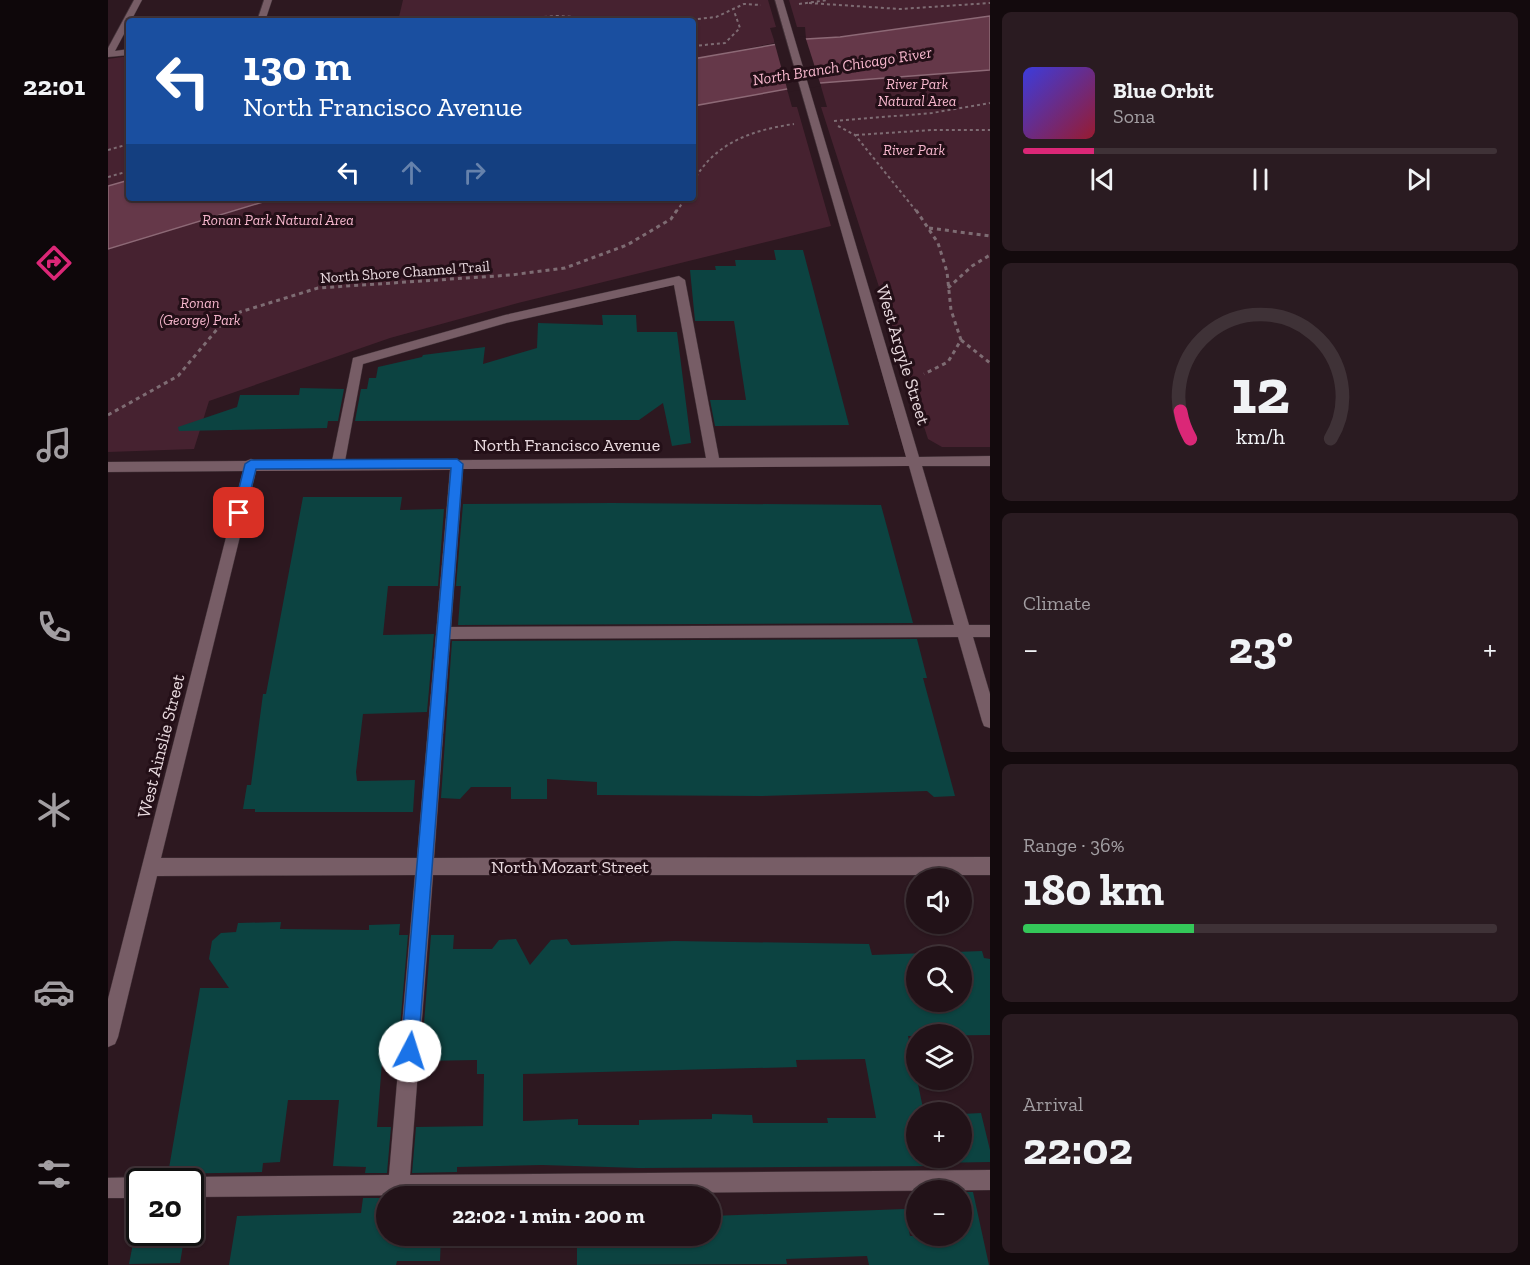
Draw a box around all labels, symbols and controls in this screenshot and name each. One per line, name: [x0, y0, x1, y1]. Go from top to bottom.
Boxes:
text: 130 m: [243, 40, 351, 91]
icon: left: [144, 42, 222, 120]
water label: North Branch Chicago River: [751, 42, 933, 90]
text: 22:01: [23, 70, 85, 102]
park label: River Park Natural Area: [878, 75, 956, 110]
text: Blue Orbit: [1113, 77, 1213, 104]
text: North Francisco Avenue: [243, 91, 522, 123]
text: Sona: [1113, 104, 1155, 128]
park label: River Park: [883, 141, 945, 159]
icon: left: [332, 156, 365, 189]
icon: ahead: [395, 156, 428, 189]
icon: right: [458, 156, 491, 189]
icon: previous: [1086, 163, 1119, 196]
icon: pause: [1244, 163, 1277, 196]
icon: next: [1402, 163, 1435, 196]
park label: Ronan Park Natural Area: [202, 211, 354, 229]
icon: directions: [33, 242, 75, 284]
street label: North Shore Channel Trail: [319, 257, 491, 287]
street label: West Argyle Street: [871, 282, 935, 428]
park label: Ronan (George) Park: [159, 294, 241, 329]
text: 12: [1231, 354, 1289, 429]
icon: music: [33, 424, 75, 466]
text: km/h: [1236, 424, 1284, 449]
street label: North Francisco Avenue: [474, 434, 660, 456]
pin: [213, 487, 264, 538]
icon: arrive: [222, 496, 255, 529]
text: Climate: [1023, 591, 1091, 615]
icon: phone: [33, 606, 75, 648]
text: 23°: [1229, 621, 1293, 675]
text: −: [1023, 629, 1038, 668]
text: +: [1483, 629, 1497, 668]
street label: West Ainslie Street: [133, 672, 190, 820]
icon: climate: [33, 789, 75, 831]
text: Range · 36%: [1023, 833, 1124, 857]
street label: North Mozart Street: [491, 856, 649, 878]
text: 180 km: [1023, 863, 1164, 917]
map controls: [906, 868, 972, 1246]
button: sound: [906, 868, 972, 934]
button: search: [906, 946, 972, 1012]
icon: car: [33, 971, 75, 1013]
position arrow: [378, 1019, 442, 1083]
button: layers: [906, 1024, 972, 1090]
text: Arrival: [1023, 1092, 1083, 1116]
button: +: [906, 1102, 972, 1168]
text: 22:02: [1023, 1122, 1133, 1176]
icon: filters: [33, 1153, 75, 1195]
speed limit sign: 20: [126, 1168, 204, 1246]
button: −: [906, 1180, 972, 1246]
text: 22:02 · 1 min · 200 m: [452, 1202, 645, 1229]

